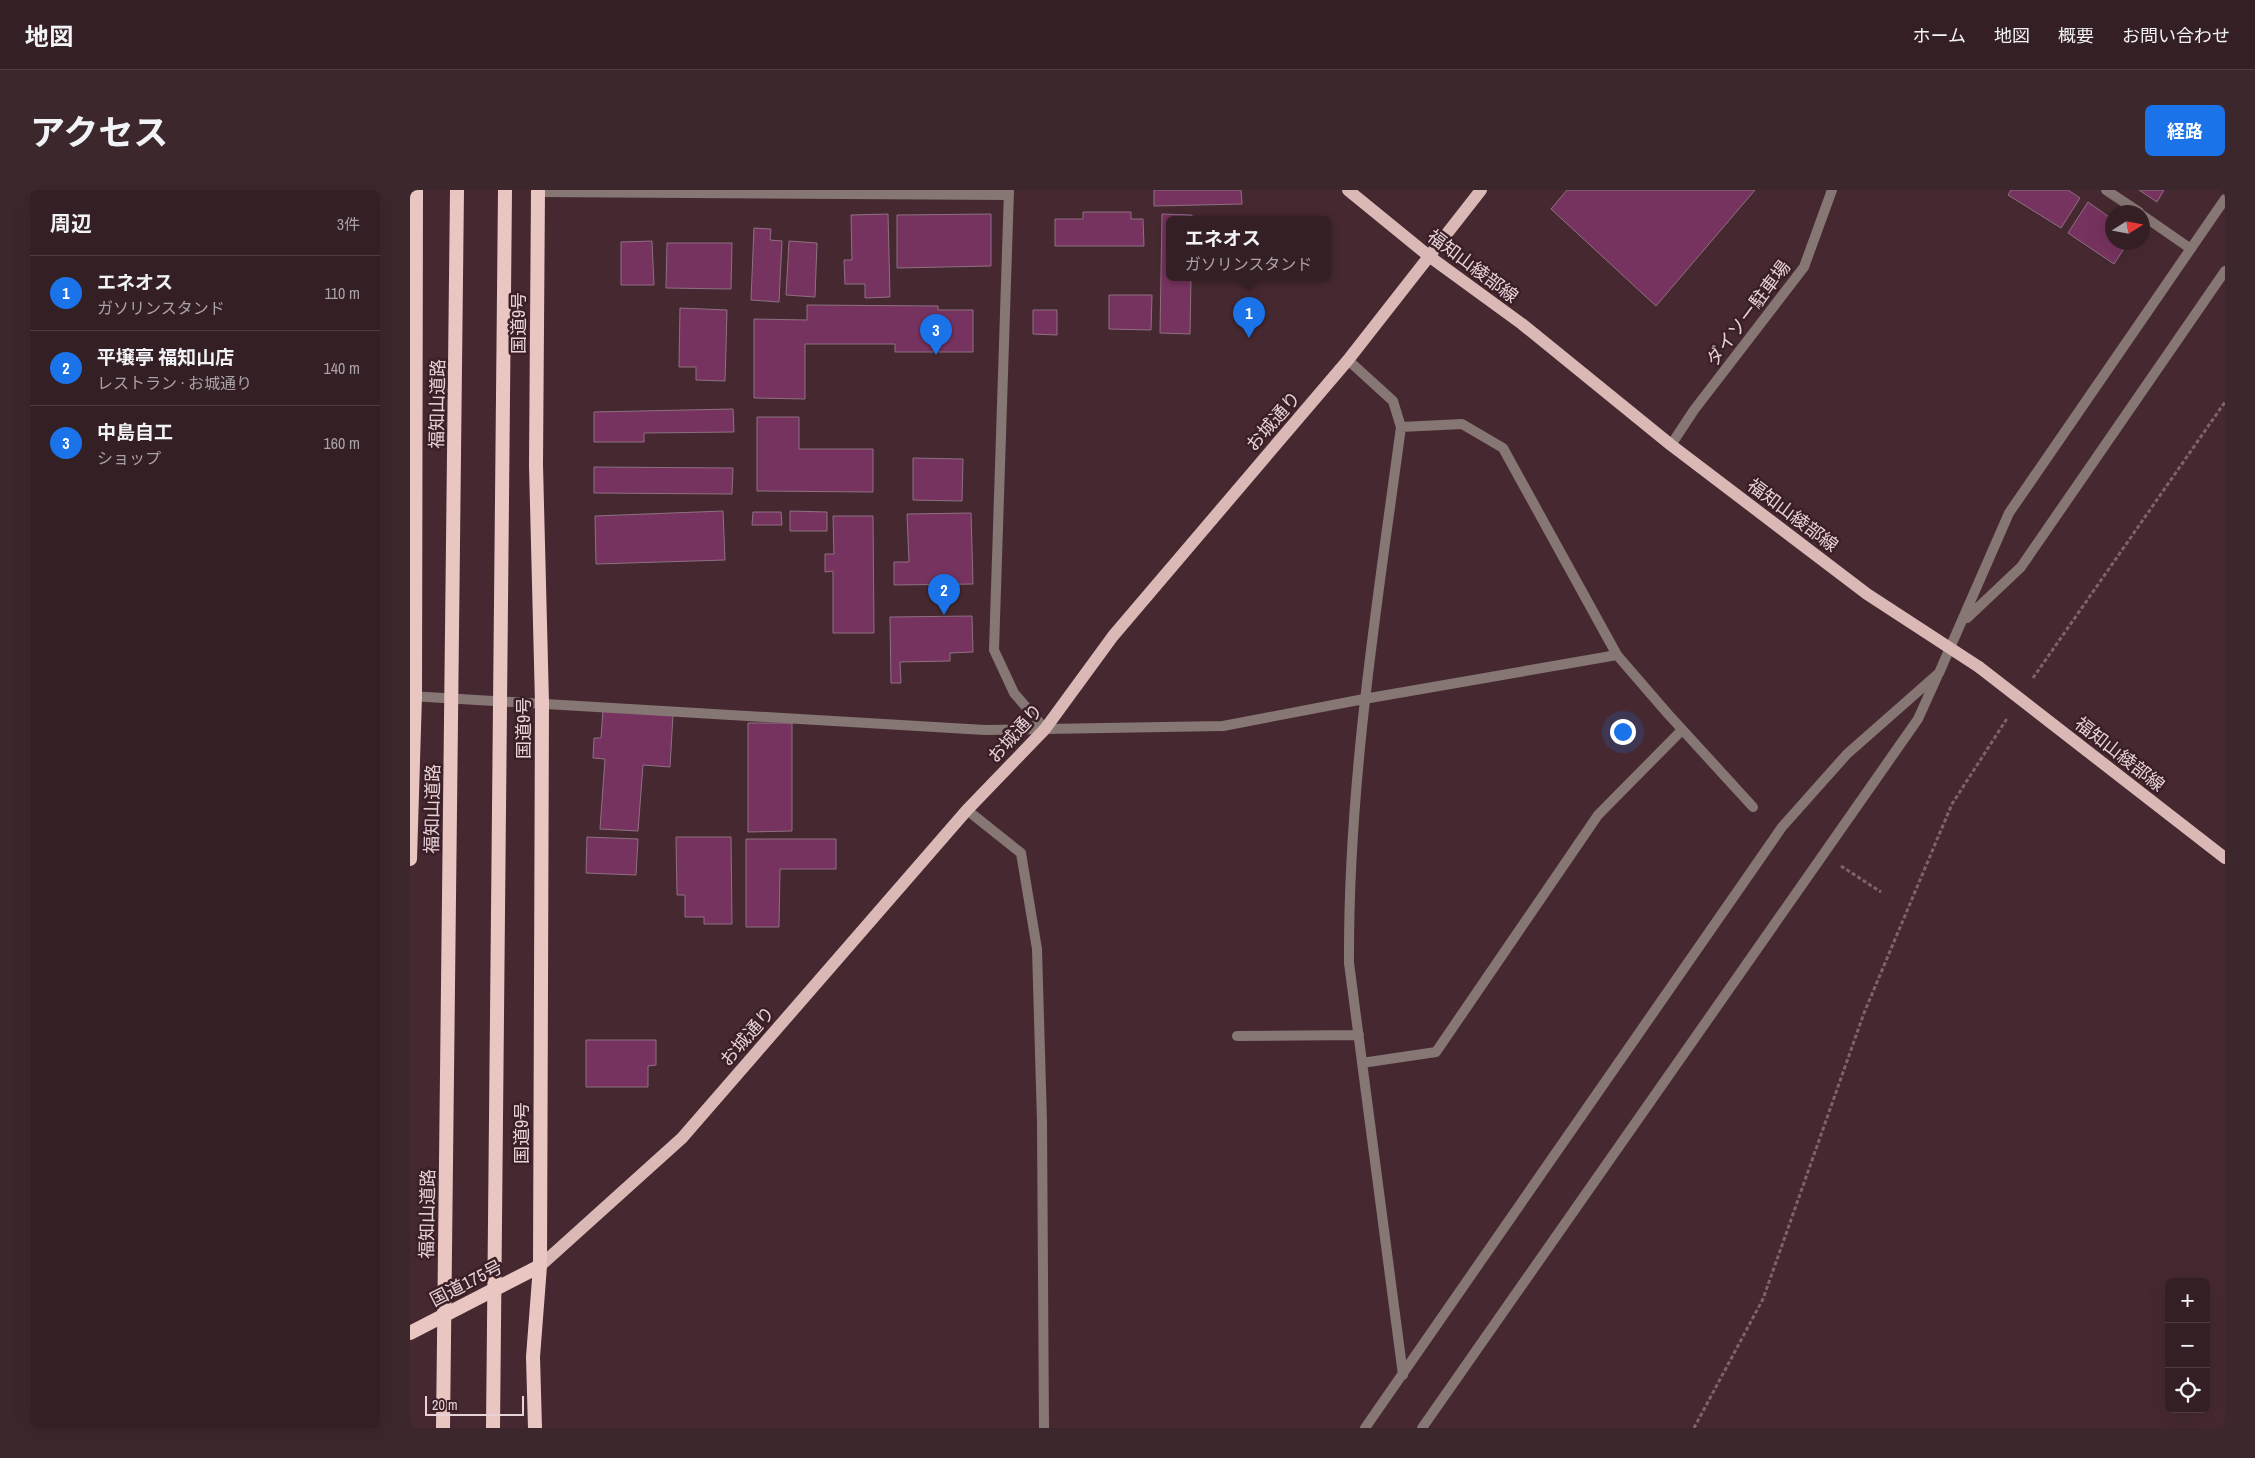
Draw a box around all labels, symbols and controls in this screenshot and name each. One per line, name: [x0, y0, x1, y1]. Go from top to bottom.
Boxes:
text: 地図: [25, 20, 73, 52]
text: ホーム: [1913, 23, 1966, 48]
text: 地図: [1994, 23, 2030, 48]
text: 概要: [2058, 23, 2094, 48]
text: お問い合わせ: [2122, 23, 2230, 48]
button: 経路: [2145, 105, 2225, 156]
text: アクセス: [30, 109, 168, 156]
north arrow: [2105, 205, 2150, 250]
text: 周辺: [50, 209, 92, 238]
text: 3件: [337, 213, 360, 235]
popup: [1166, 216, 1331, 281]
street label: 福知山綾部線: [1422, 224, 1524, 308]
text: エネオス: [1185, 225, 1261, 251]
text: ガソリンスタンド: [1185, 253, 1312, 275]
street label: ダイソー駐車場: [1700, 255, 1796, 371]
text: エネオス: [97, 269, 173, 295]
text: 1: [62, 282, 70, 304]
text: 110 m: [324, 282, 360, 304]
street label: 国道9号: [506, 292, 531, 354]
text: ガソリンスタンド: [97, 297, 225, 319]
pin: 1: [1233, 297, 1265, 338]
pin: 3: [920, 314, 952, 355]
text: 平壌亭 福知山店: [97, 344, 234, 370]
text: 2: [62, 357, 70, 379]
text: 140 m: [324, 357, 360, 379]
street label: 福知山道路: [424, 359, 450, 449]
text: レストラン · お城通り: [97, 372, 252, 394]
street label: お城通り: [1240, 386, 1306, 456]
text: 中島自工: [97, 419, 173, 445]
text: 3: [62, 432, 70, 454]
text: 160 m: [324, 432, 360, 454]
text: ショップ: [97, 447, 161, 469]
street label: 福知山綾部線: [1742, 473, 1844, 557]
pin: 2: [928, 574, 960, 615]
street label: 国道9号: [511, 697, 536, 759]
street label: お城通り: [982, 698, 1048, 768]
street label: 福知山綾部線: [2070, 711, 2170, 797]
your location: [1610, 719, 1636, 745]
street label: 福知山道路: [419, 764, 445, 854]
street label: お城通り: [714, 1001, 780, 1071]
street label: 国道9号: [509, 1102, 534, 1164]
street label: 福知山道路: [414, 1169, 440, 1259]
street label: 国道175号: [425, 1254, 507, 1312]
map controls: [2165, 1278, 2210, 1413]
button: +: [2165, 1278, 2210, 1323]
button: −: [2165, 1323, 2210, 1368]
button: locate: [2165, 1368, 2210, 1413]
scale bar: [425, 1393, 524, 1416]
text: 20 m: [432, 1396, 458, 1414]

